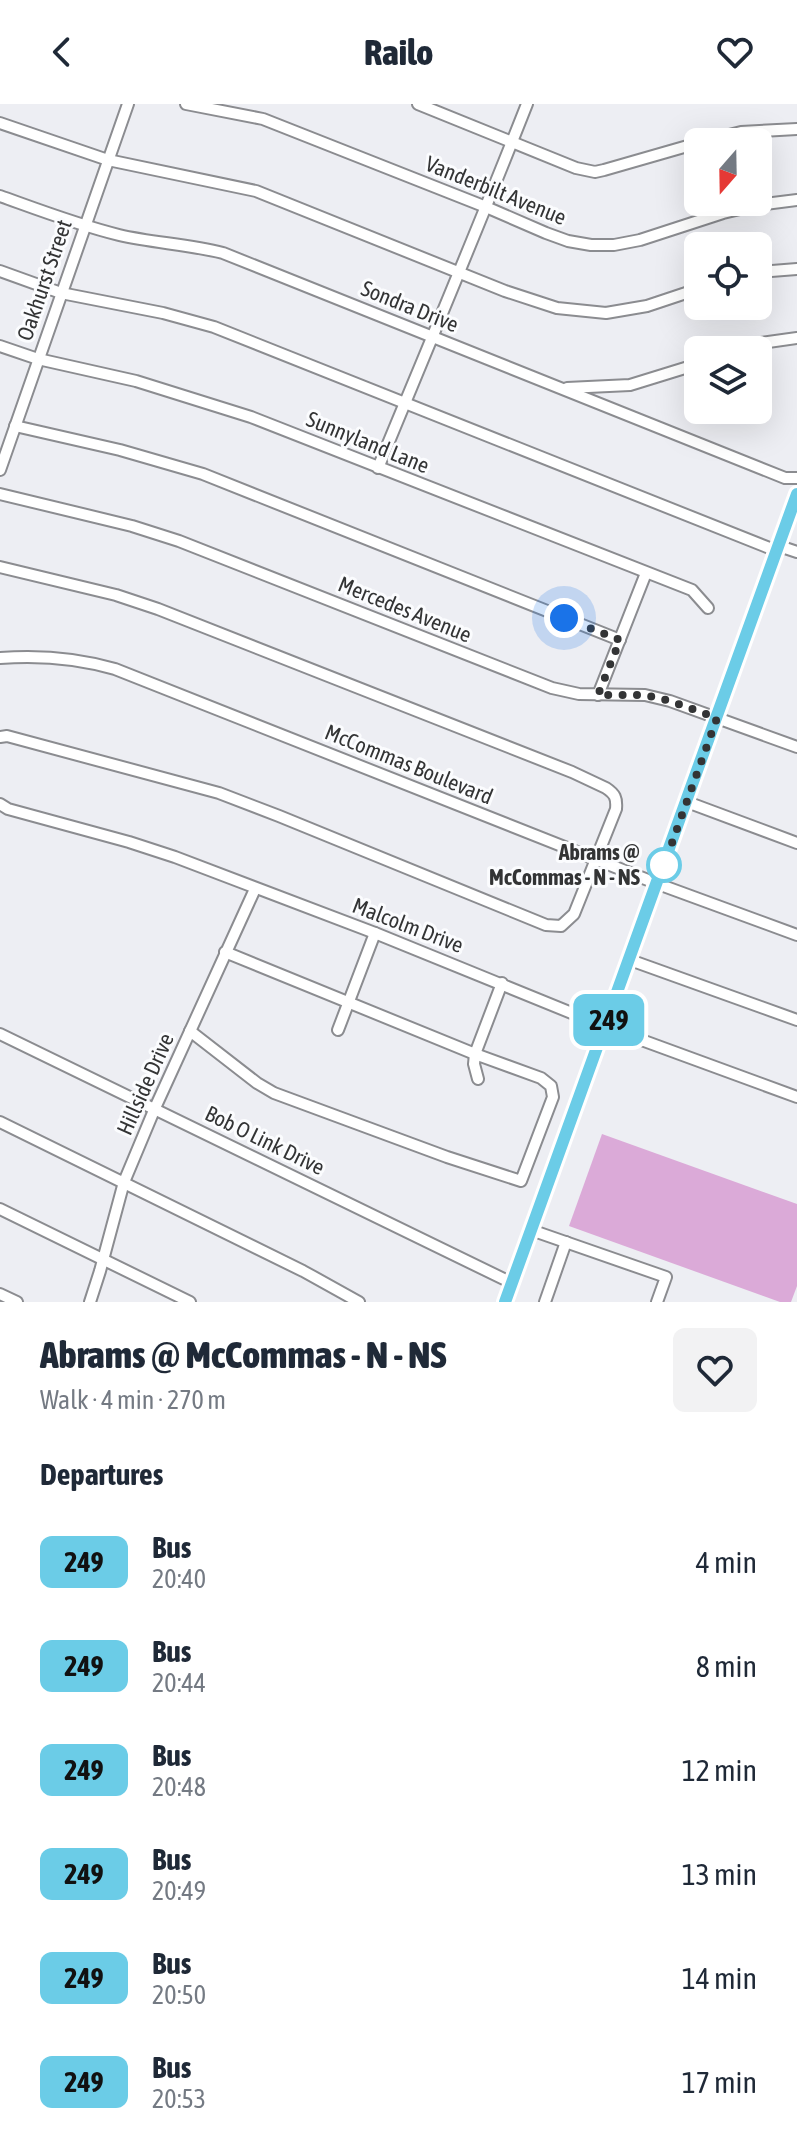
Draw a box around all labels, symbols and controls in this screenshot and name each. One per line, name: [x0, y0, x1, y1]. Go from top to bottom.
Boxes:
icon: back: [40, 30, 84, 74]
icon: heart: [713, 30, 757, 74]
text: Railo: [364, 31, 433, 73]
north arrow: [684, 128, 772, 216]
map controls: [684, 128, 772, 424]
street label: Vanderbilt Avenue: [422, 150, 570, 230]
street label: Oakhurst Street: [11, 216, 77, 344]
button: locate: [684, 232, 772, 320]
street label: Sondra Drive: [358, 275, 462, 337]
button: layers: [684, 336, 772, 424]
street label: Sunnyland Lane: [303, 406, 433, 478]
street label: Mercedes Avenue: [335, 570, 475, 648]
your location: [544, 598, 584, 638]
street label: McCommas Boulevard: [321, 718, 497, 810]
place label: Abrams @ McCommas - N - NS: [489, 839, 640, 890]
marker: Abrams @ McCommas - N - NS: [647, 848, 681, 882]
street label: Malcolm Drive: [349, 892, 467, 958]
line badge: 249: [563, 994, 655, 1046]
text: 249: [589, 1004, 629, 1036]
street label: Hillside Drive: [111, 1029, 179, 1139]
street label: Bob O Link Drive: [201, 1100, 329, 1180]
button: heart: [673, 1328, 757, 1412]
text: Abrams @ McCommas - N - NS: [40, 1333, 447, 1376]
text: Walk · 4 min · 270 m: [40, 1385, 226, 1415]
text: Departures: [40, 1457, 163, 1491]
text: Bus: [152, 1530, 191, 1564]
text: 4 min: [696, 1545, 757, 1579]
text: 249: [64, 1546, 104, 1578]
text: 20:40: [152, 1564, 206, 1594]
text: Bus: [152, 1634, 191, 1668]
text: 8 min: [696, 1649, 757, 1683]
text: 249: [64, 1650, 104, 1682]
text: 20:44: [152, 1668, 206, 1698]
text: Bus: [152, 1738, 191, 1772]
text: 12 min: [682, 1753, 757, 1787]
text: 249: [64, 1754, 104, 1786]
text: 20:48: [152, 1772, 206, 1802]
text: Bus: [152, 1842, 191, 1876]
text: 13 min: [682, 1857, 757, 1891]
text: 249: [64, 1858, 104, 1890]
text: 20:49: [152, 1876, 206, 1906]
text: Bus: [152, 1946, 191, 1980]
text: 14 min: [682, 1961, 757, 1995]
text: 249: [64, 1962, 104, 1994]
text: 20:50: [152, 1980, 206, 2010]
text: Bus: [152, 2050, 191, 2084]
text: 17 min: [682, 2065, 757, 2099]
text: 249: [64, 2066, 104, 2098]
text: 20:53: [152, 2084, 206, 2114]

